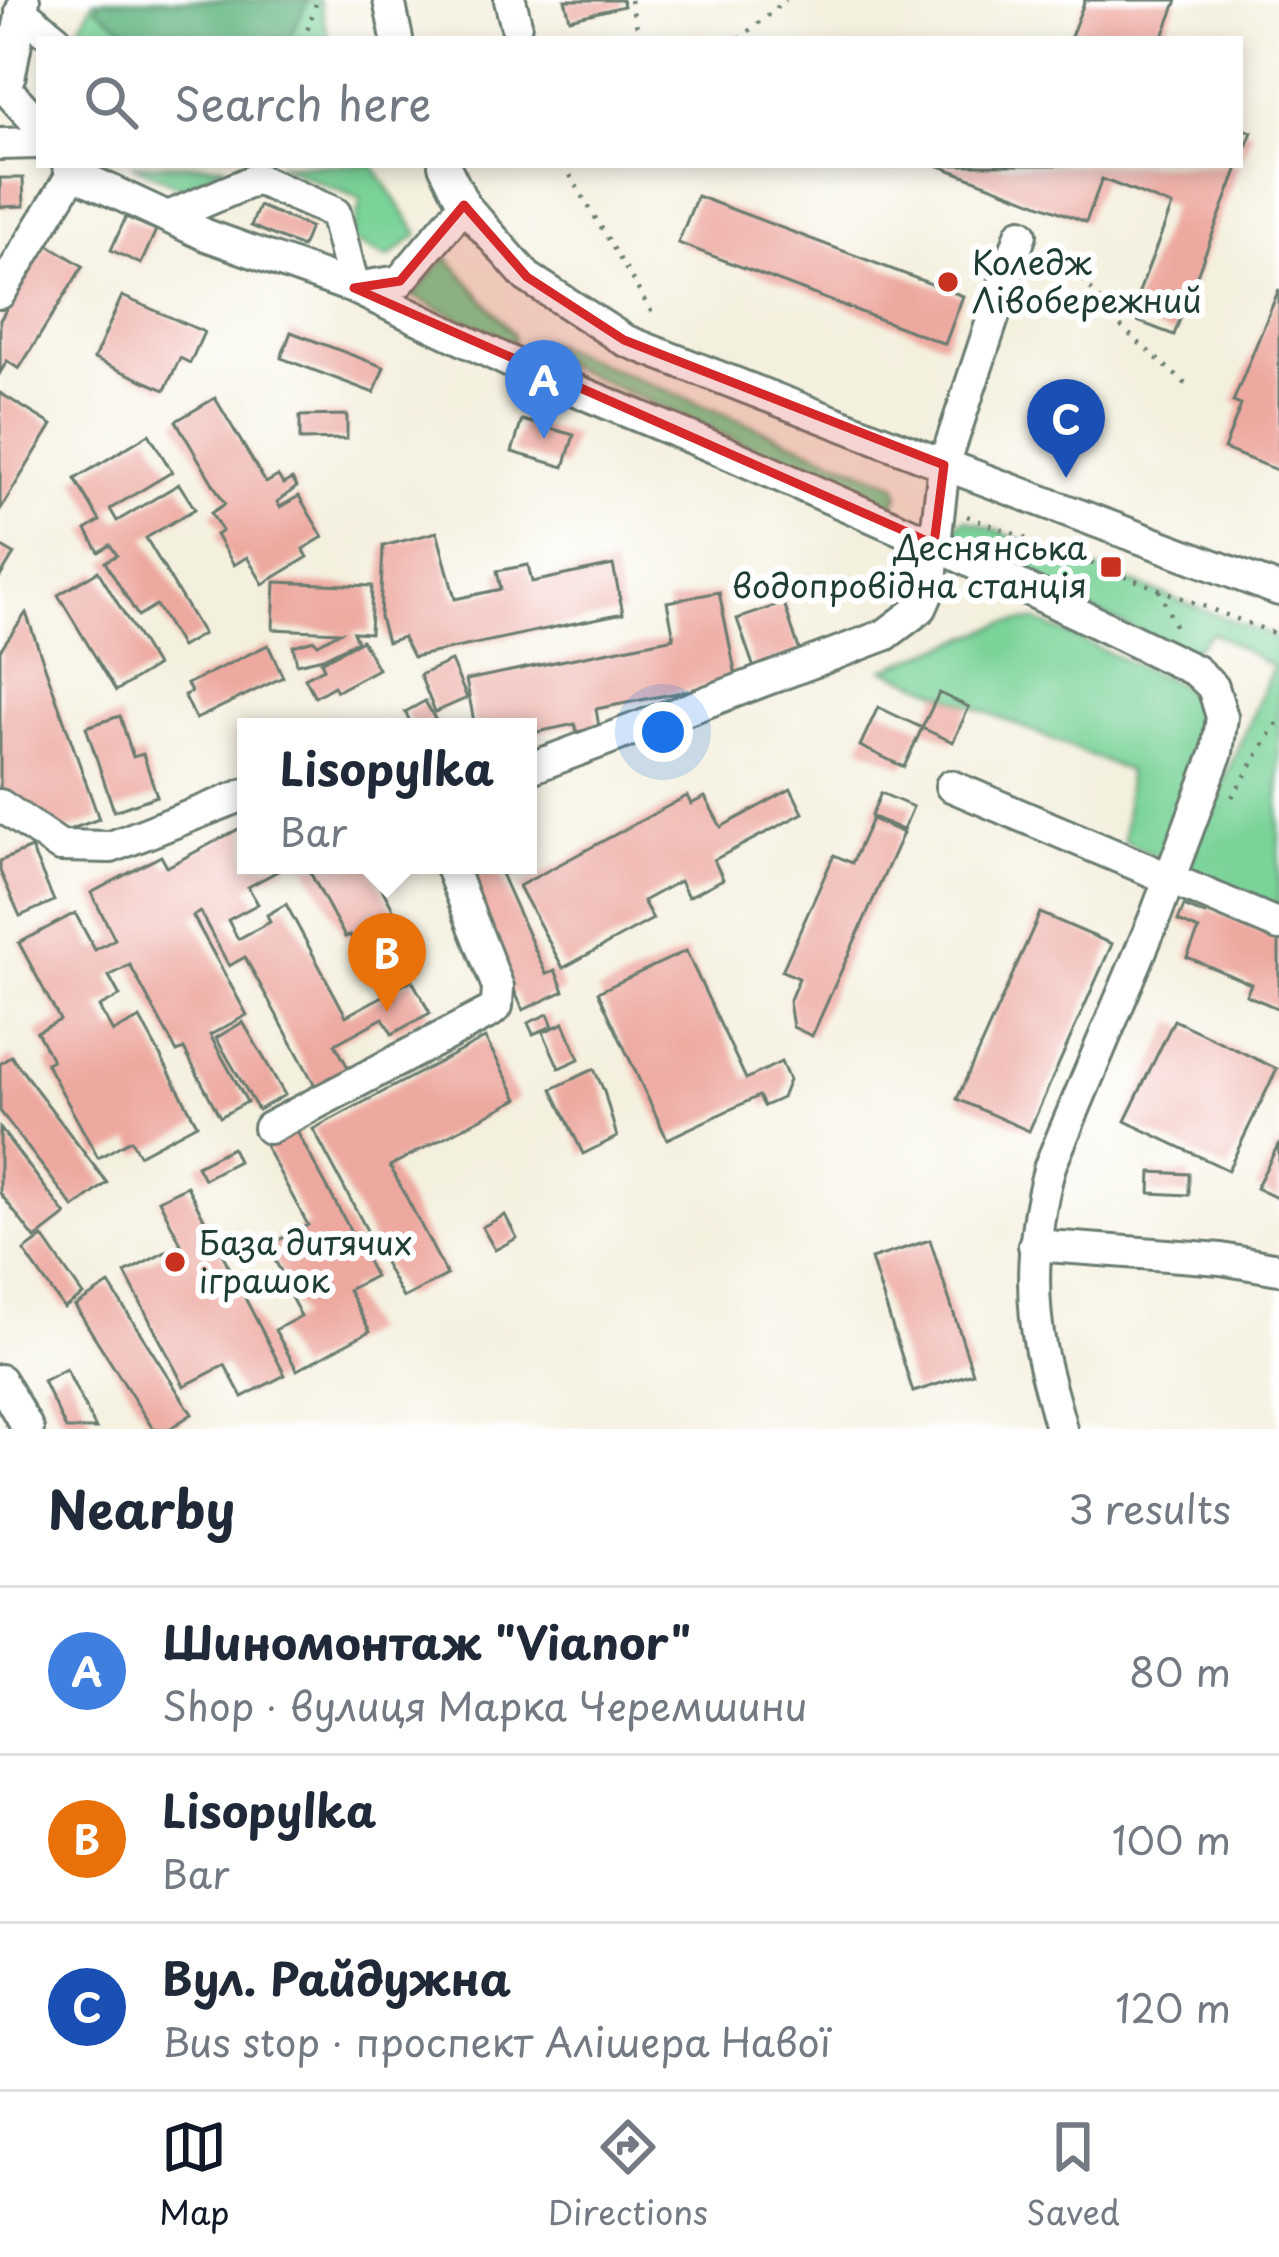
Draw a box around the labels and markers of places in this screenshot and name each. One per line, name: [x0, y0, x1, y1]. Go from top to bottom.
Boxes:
place label: Коледж Лівобережний: [972, 236, 1202, 324]
marker: Коледж Лівобережний: [935, 269, 961, 295]
pin: A: [505, 340, 583, 439]
pin: C: [1027, 379, 1105, 478]
place label: Деснянська водопровідна станція: [732, 521, 1087, 609]
marker: Деснянська водопровідна станція: [1098, 554, 1124, 580]
pin: B: [348, 913, 426, 1012]
place label: База дитячих іграшок: [199, 1216, 412, 1304]
marker: База дитячих іграшок: [162, 1249, 188, 1275]

